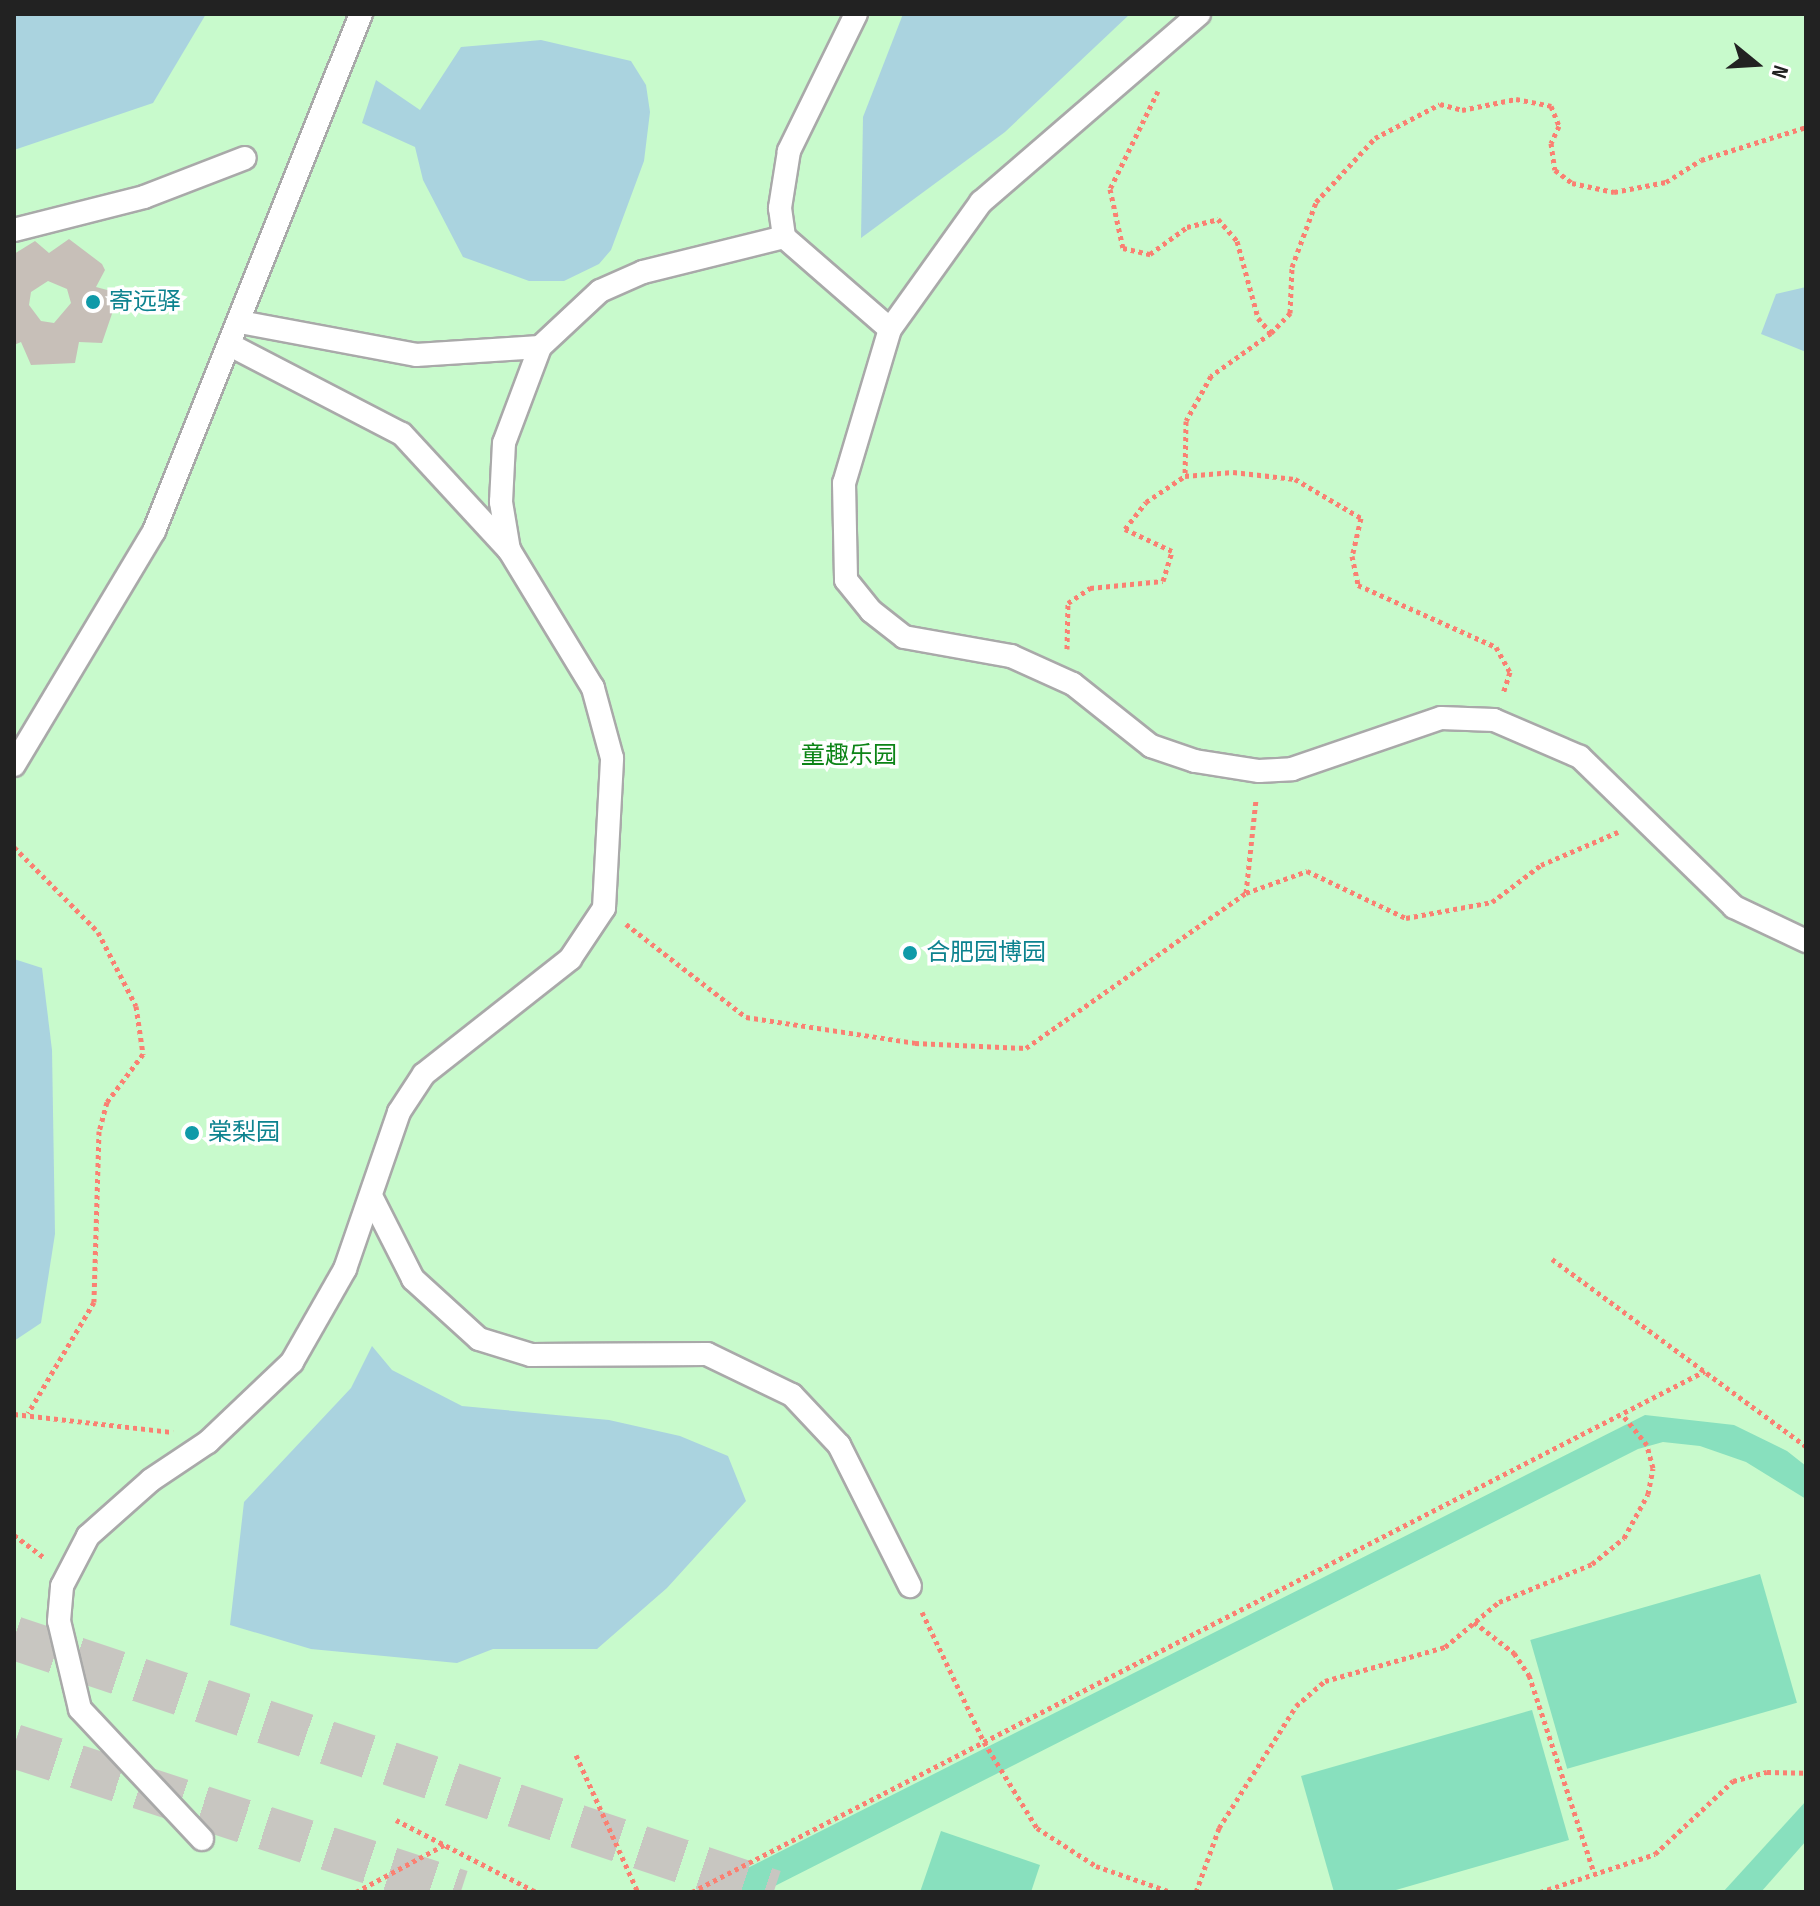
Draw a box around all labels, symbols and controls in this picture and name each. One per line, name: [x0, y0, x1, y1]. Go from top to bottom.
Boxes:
north arrow: [1716, 24, 1796, 104]
text: N: [1765, 62, 1794, 81]
place label: 寄远驿: [109, 288, 181, 316]
marker: 寄远驿: [84, 293, 102, 311]
park label: 童趣乐园: [801, 742, 897, 770]
place label: 合肥园博园: [926, 939, 1046, 967]
marker: 合肥园博园: [901, 944, 919, 962]
place label: 棠梨园: [208, 1119, 280, 1147]
marker: 棠梨园: [183, 1124, 201, 1142]

